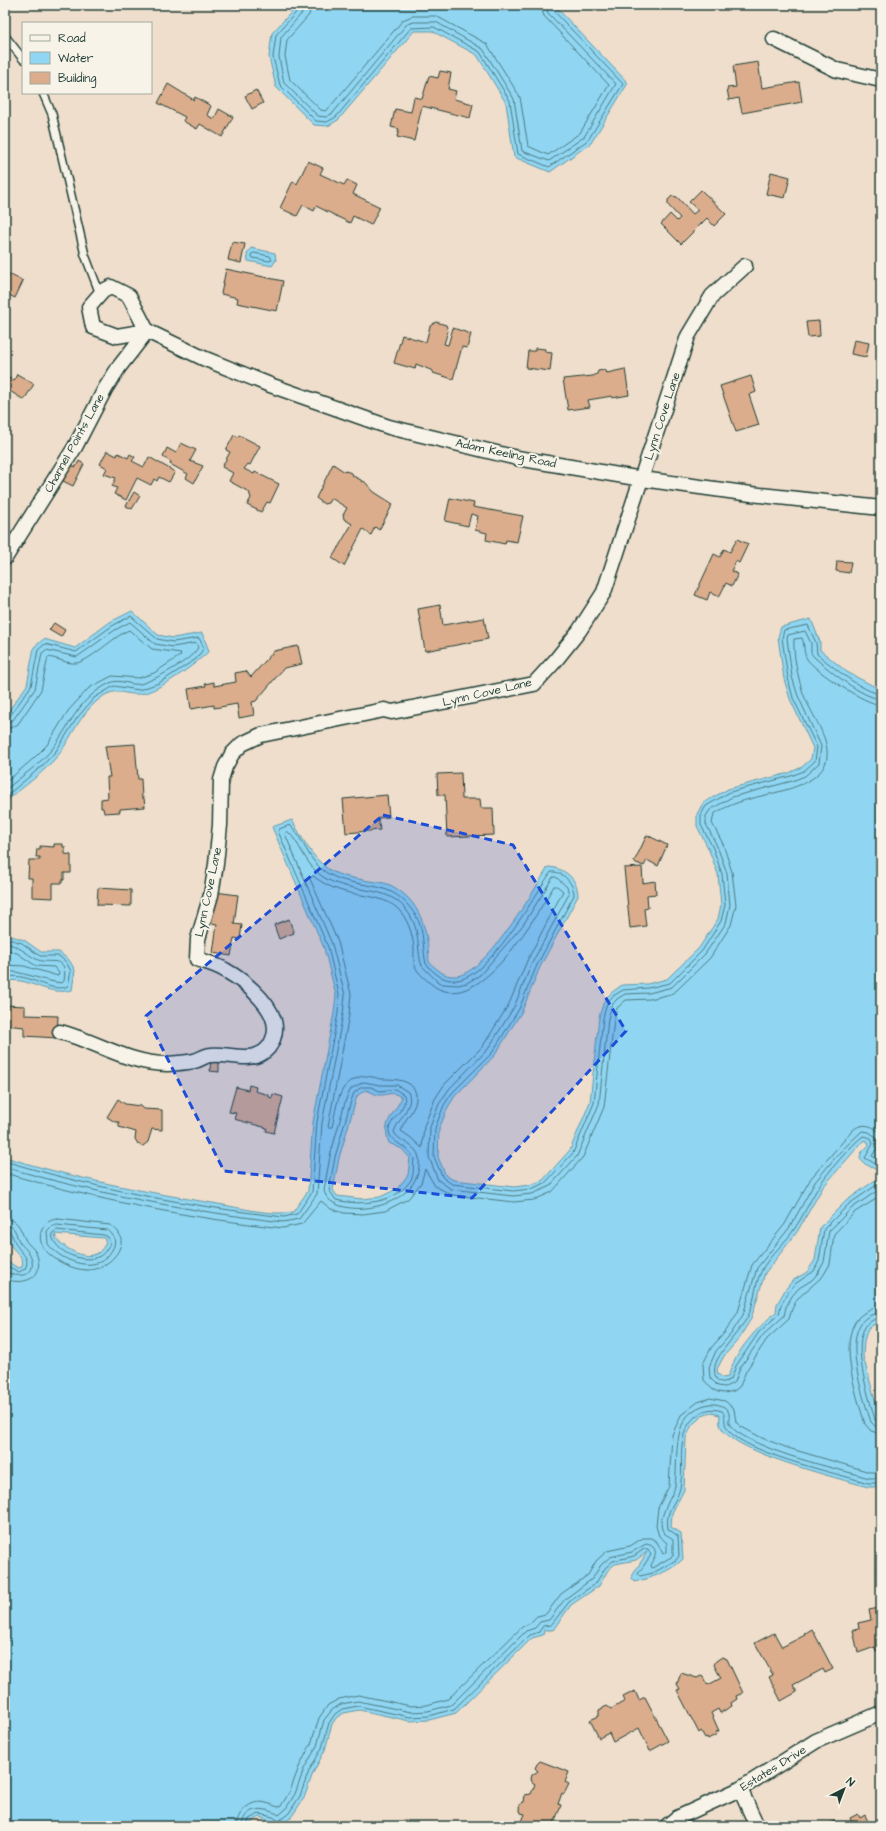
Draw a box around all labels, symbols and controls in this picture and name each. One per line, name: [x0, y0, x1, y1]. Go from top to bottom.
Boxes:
legend: [22, 22, 152, 94]
text: Road: [58, 30, 86, 47]
text: Water: [58, 50, 94, 67]
text: Building: [58, 70, 96, 88]
street label: Lynn Cove Lane: [640, 370, 686, 463]
street label: Channel Points Lane: [40, 390, 109, 496]
street label: Adam Keeling Road: [454, 435, 558, 473]
street label: Lynn Cove Lane: [441, 674, 534, 712]
street label: Lynn Cove Lane: [191, 845, 227, 939]
street label: Estates Drive: [737, 1741, 810, 1796]
north arrow: [824, 1769, 864, 1809]
text: N: [843, 1774, 858, 1790]

